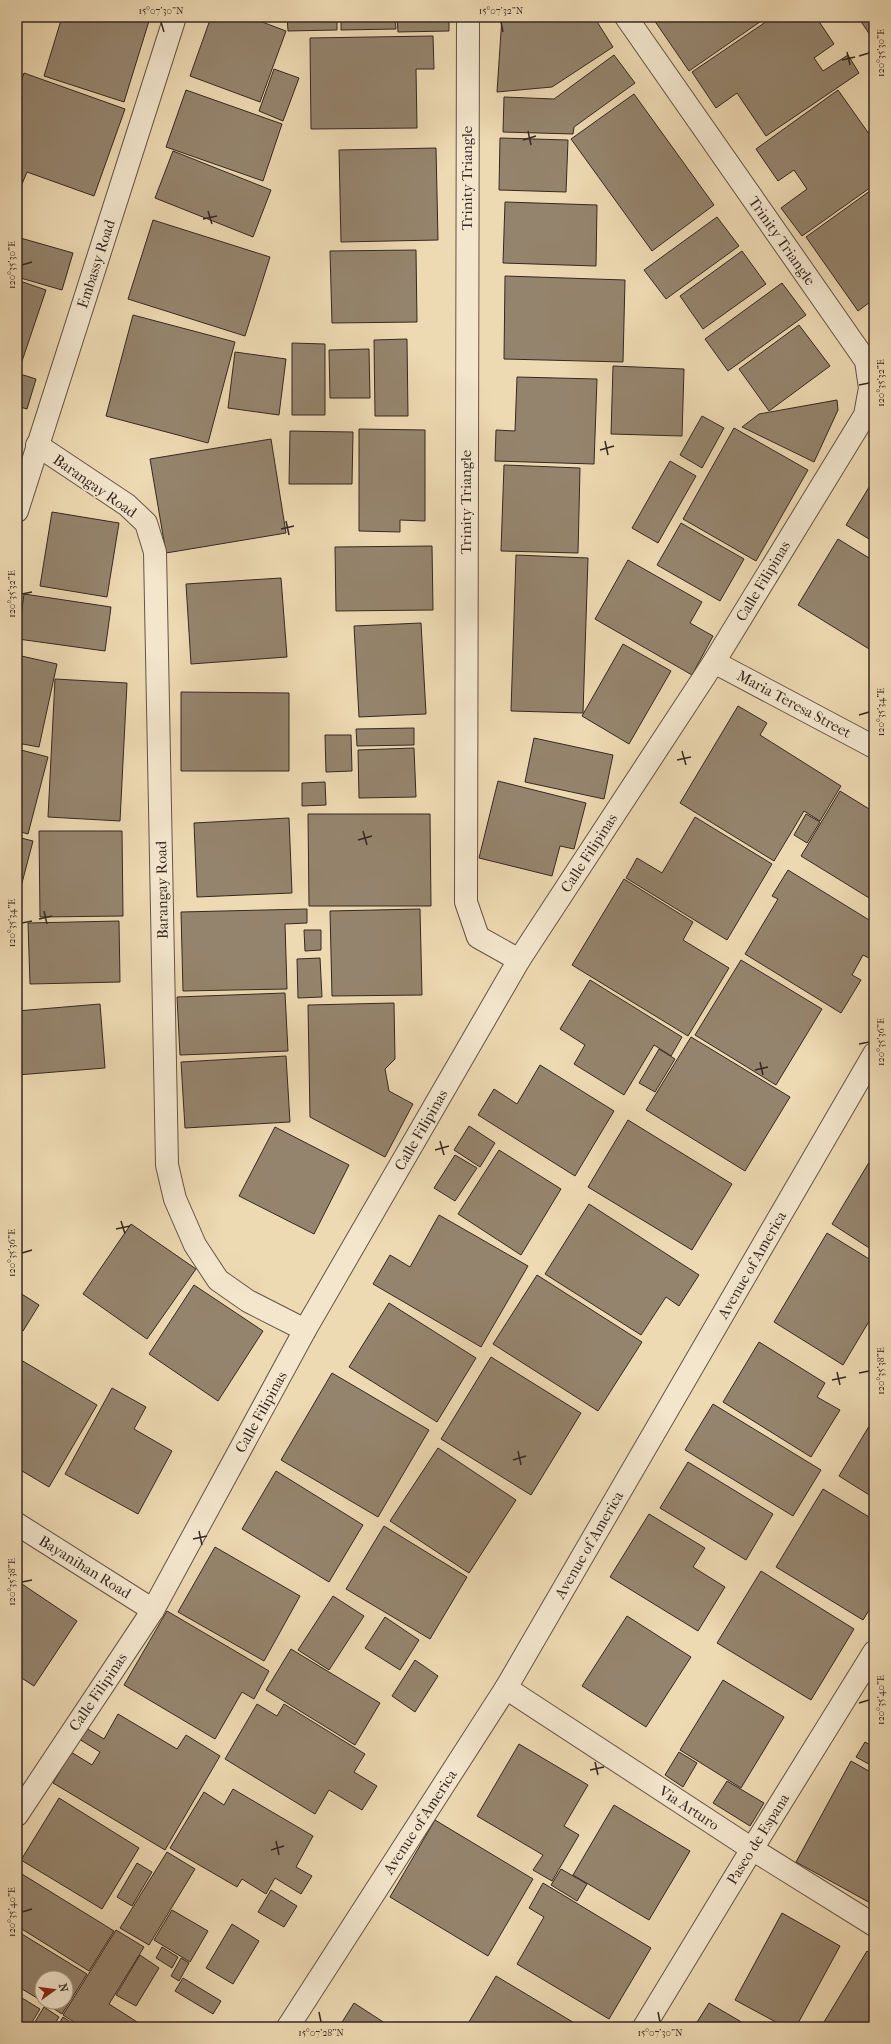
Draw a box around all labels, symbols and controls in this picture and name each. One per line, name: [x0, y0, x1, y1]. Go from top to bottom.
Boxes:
text: 15°07'30"N: [138, 5, 184, 17]
text: 15°07'32"N: [479, 5, 524, 17]
text: 120°35'30"E: [875, 29, 887, 77]
street label: Trinity Triangle: [458, 125, 476, 230]
street label: Trinity Triangle: [745, 193, 820, 289]
street label: Embassy Road: [73, 217, 119, 311]
text: 120°35'30"E: [6, 241, 18, 289]
text: 120°35'32"E: [875, 359, 887, 407]
street label: Trinity Triangle: [457, 449, 475, 554]
street label: Barangay Road: [50, 451, 141, 522]
street label: Calle Filipinas: [732, 537, 794, 624]
text: 120°35'32"E: [6, 570, 18, 618]
street label: Maria Teresa Street: [734, 666, 855, 742]
text: 120°35'34"E: [875, 688, 887, 736]
street label: Calle Filipinas: [557, 810, 621, 896]
street label: Barangay Road: [152, 840, 172, 939]
text: 120°35'34"E: [6, 899, 18, 947]
text: 120°35'36"E: [875, 1018, 887, 1066]
street label: Calle Filipinas: [391, 1086, 452, 1174]
street label: Avenue of America: [713, 1207, 791, 1323]
text: 120°35'36"E: [6, 1229, 18, 1277]
text: 120°35'38"E: [875, 1347, 887, 1395]
street label: Calle Filipinas: [231, 1368, 291, 1456]
street label: Avenue of America: [550, 1487, 628, 1603]
street label: Bayanihan Road: [36, 1532, 135, 1603]
text: 120°35'38"E: [6, 1558, 18, 1606]
street label: Calle Filipinas: [65, 1649, 131, 1735]
text: 120°35'40"E: [875, 1675, 887, 1725]
street label: Avenue of America: [379, 1765, 461, 1879]
street label: Via Arturo: [655, 1781, 723, 1834]
street label: Paseo de Espana: [723, 1789, 794, 1888]
text: 120°35'40"E: [6, 1887, 18, 1937]
north arrow: [34, 1970, 74, 2010]
text: N: [56, 1982, 71, 1994]
text: 15°07'28"N: [298, 2027, 344, 2039]
text: 15°07'30"N: [637, 2027, 683, 2039]

